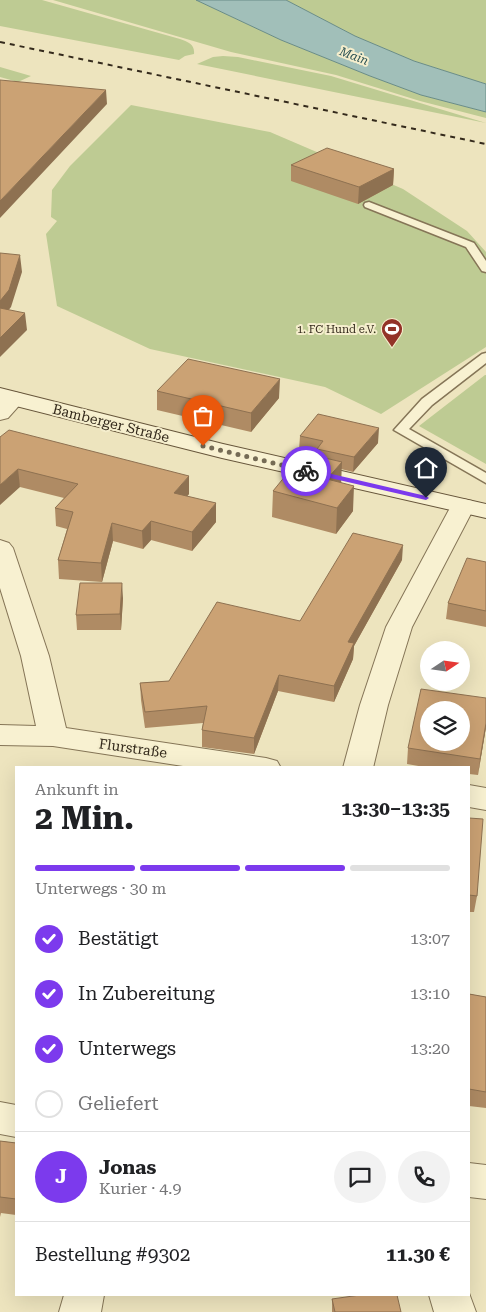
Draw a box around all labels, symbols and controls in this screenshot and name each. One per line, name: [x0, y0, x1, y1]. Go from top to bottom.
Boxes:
water label: Main: [337, 44, 370, 68]
sports icon: 1. FC Hund e.V.: [380, 317, 404, 348]
place label: 1. FC Hund e.V.: [297, 323, 376, 336]
pin: [182, 395, 224, 446]
street label: Bamberger Straße: [51, 401, 171, 445]
icon: bag: [189, 402, 217, 430]
courier: [281, 446, 331, 496]
pin: [405, 447, 447, 498]
icon: home: [412, 454, 440, 482]
icon: bike: [292, 457, 320, 485]
north arrow: [420, 641, 470, 691]
map controls: [420, 641, 470, 751]
button: layers: [420, 701, 470, 751]
street label: Flurstraße: [98, 735, 168, 761]
text: Ankunft in: [35, 780, 119, 799]
text: 13:30–13:35: [341, 797, 450, 820]
text: 2 Min.: [35, 799, 134, 837]
text: Unterwegs · 30 m: [35, 879, 166, 898]
icon: check: [35, 925, 63, 953]
text: Bestätigt: [78, 927, 159, 950]
text: 13:07: [410, 929, 450, 948]
icon: check: [35, 980, 63, 1008]
text: In Zubereitung: [78, 982, 215, 1005]
text: 13:10: [410, 984, 450, 1003]
icon: check: [35, 1035, 63, 1063]
text: Unterwegs: [78, 1037, 176, 1060]
text: 13:20: [410, 1039, 450, 1058]
text: Geliefert: [78, 1092, 159, 1115]
button: chat: [334, 1151, 386, 1203]
button: phone: [398, 1151, 450, 1203]
text: Jonas: [99, 1156, 156, 1179]
text: J: [55, 1165, 67, 1188]
text: Kurier · 4.9: [99, 1179, 181, 1198]
text: Bestellung #9302: [35, 1243, 190, 1266]
text: 11.30 €: [386, 1243, 450, 1266]

